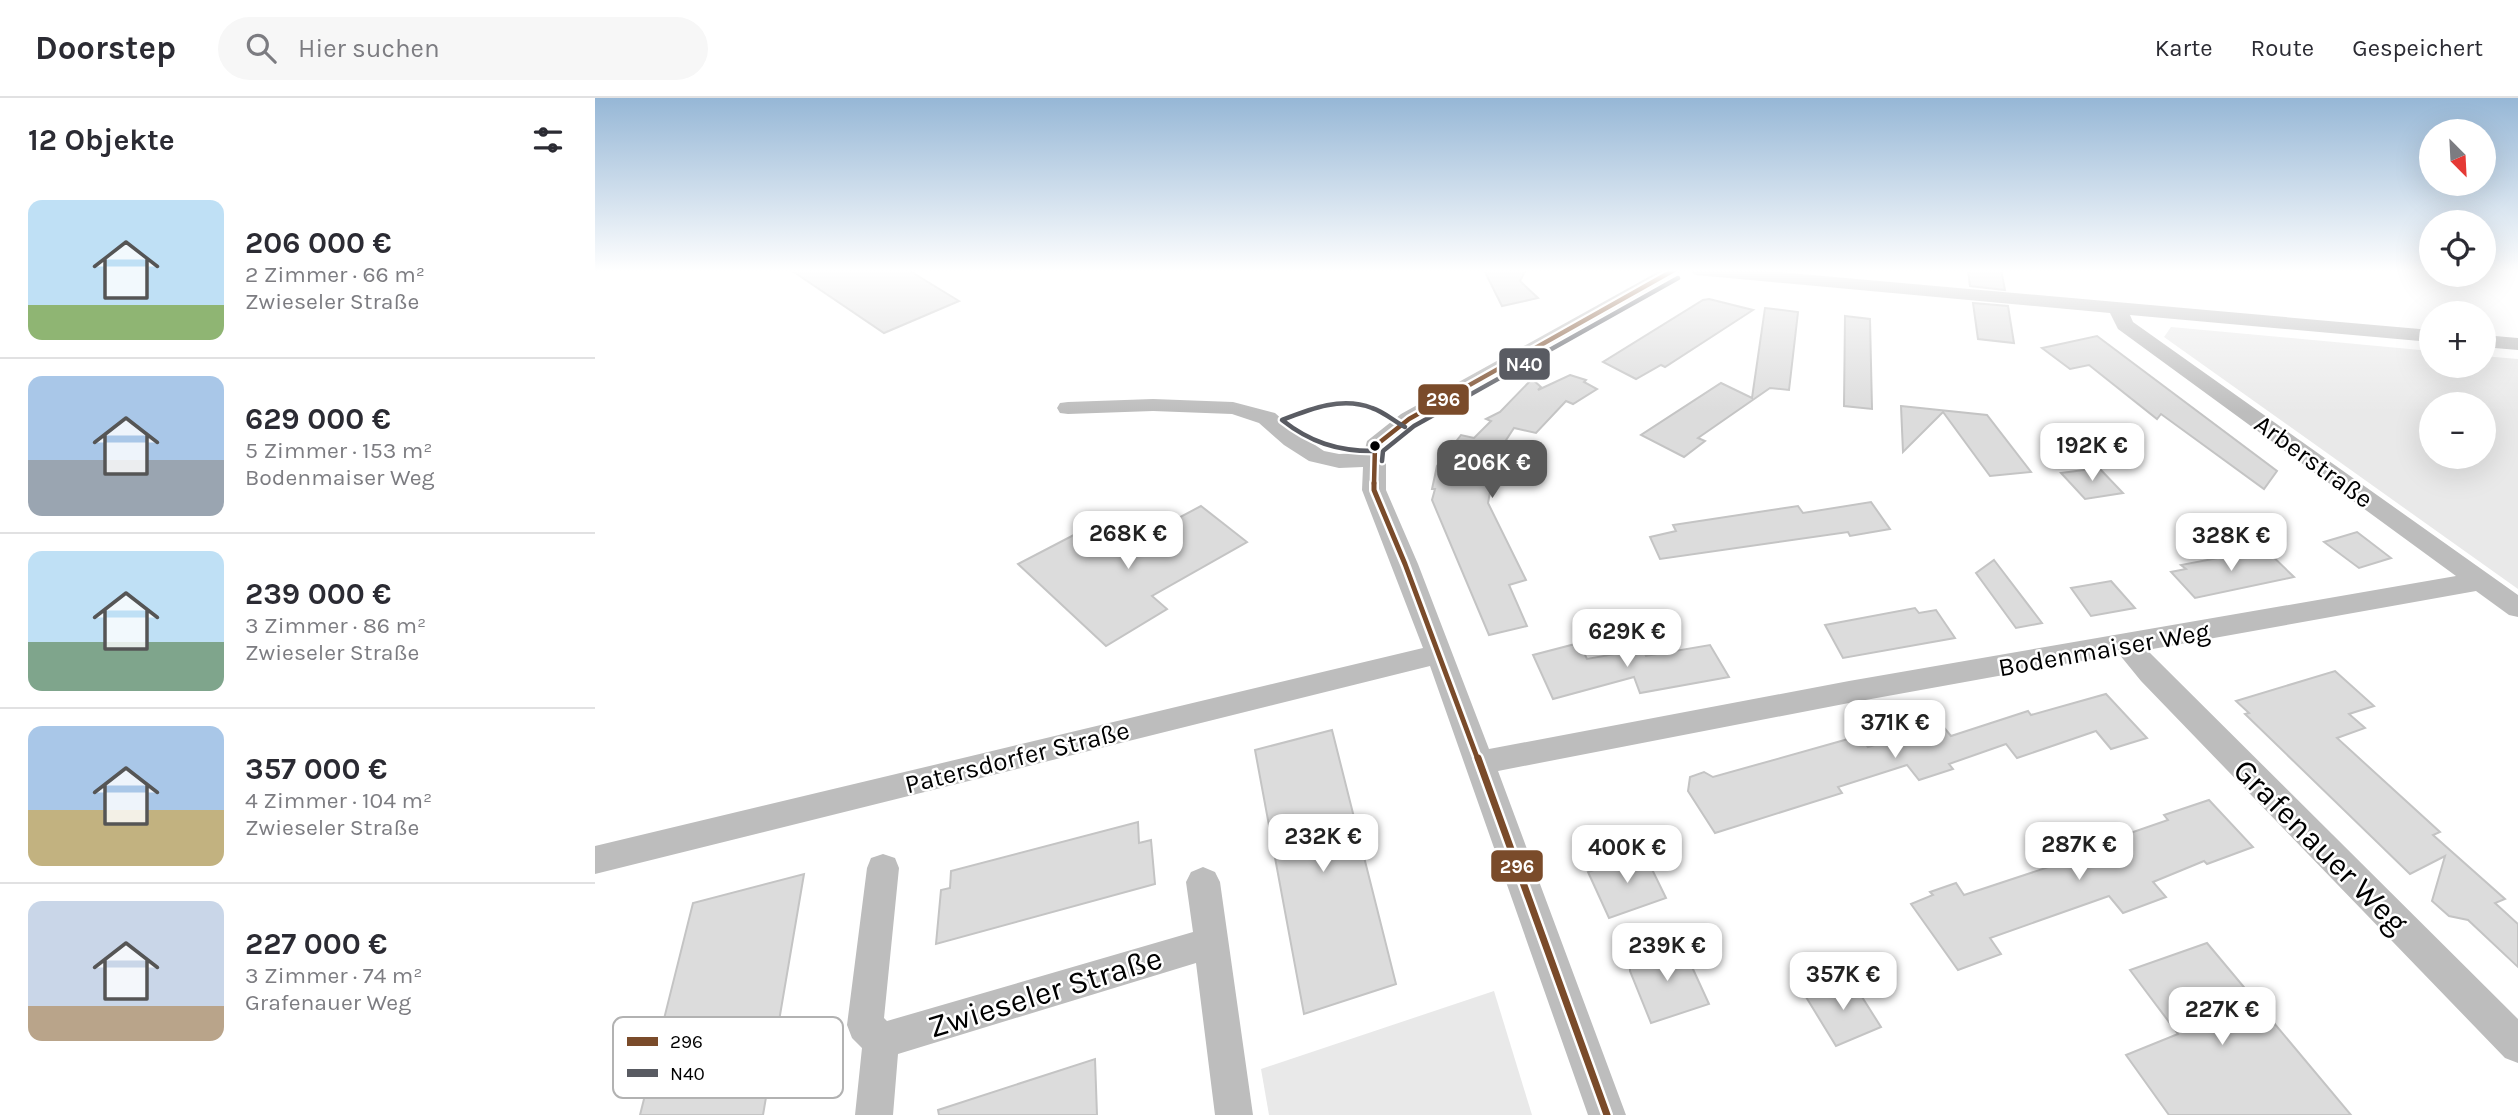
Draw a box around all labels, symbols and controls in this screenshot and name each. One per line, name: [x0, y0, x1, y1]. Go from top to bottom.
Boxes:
search box: [218, 17, 708, 80]
text: Doorstep: [35, 29, 176, 67]
icon: search: [242, 29, 280, 67]
text: Hier suchen: [298, 33, 440, 64]
text: Karte: [2155, 34, 2213, 62]
text: Route: [2251, 34, 2314, 62]
text: Gespeichert: [2352, 34, 2483, 62]
north arrow: [2419, 119, 2495, 196]
map controls: [2419, 119, 2496, 469]
icon: filters: [529, 121, 567, 159]
text: 12 Objekte: [28, 122, 175, 158]
button: locate: [2419, 210, 2496, 287]
text: 206 000 €: [245, 225, 391, 261]
icon: home: [84, 228, 168, 312]
text: 2 Zimmer · 66 m²: [245, 261, 425, 288]
text: Zwieseler Straße: [245, 288, 419, 315]
button: +: [2419, 301, 2496, 378]
line badge: N40: [1498, 347, 1551, 381]
text: N40: [1506, 354, 1542, 376]
line badge: 296: [1417, 383, 1470, 416]
text: 296: [1426, 389, 1460, 411]
button: −: [2419, 392, 2496, 469]
text: 629 000 €: [245, 401, 391, 437]
icon: home: [84, 404, 168, 488]
street label: Arberstraße: [2248, 408, 2379, 515]
pin: 192K €: [2035, 424, 2149, 483]
text: 192K €: [2056, 432, 2128, 459]
text: 5 Zimmer · 153 m²: [245, 437, 432, 464]
unlabelled marker: [1368, 439, 1382, 453]
pin: 206K €: [1435, 440, 1549, 500]
text: 206K €: [1453, 449, 1531, 476]
text: Bodenmaiser Weg: [245, 464, 435, 491]
pin: 268K €: [1071, 512, 1185, 571]
pin: 328K €: [2174, 514, 2288, 573]
text: 268K €: [1089, 520, 1167, 547]
text: 328K €: [2192, 522, 2270, 549]
text: 239 000 €: [245, 576, 391, 612]
icon: home: [84, 579, 168, 663]
pin: 629K €: [1570, 610, 1684, 669]
text: 3 Zimmer · 86 m²: [245, 612, 426, 639]
street label: Bodenmaiser Weg: [1996, 616, 2213, 683]
text: 629K €: [1588, 618, 1666, 645]
text: Zwieseler Straße: [245, 639, 419, 666]
pin: 371K €: [1838, 700, 1952, 760]
text: 371K €: [1860, 709, 1930, 736]
street label: Patersdorfer Straße: [902, 715, 1133, 800]
text: 357 000 €: [245, 751, 387, 787]
street label: Grafenauer Weg: [2226, 752, 2415, 941]
icon: home: [84, 754, 168, 838]
text: 4 Zimmer · 104 m²: [245, 787, 432, 814]
text: Zwieseler Straße: [245, 814, 419, 841]
pin: 232K €: [1266, 814, 1380, 874]
pin: 287K €: [2022, 822, 2136, 882]
text: 232K €: [1284, 823, 1362, 850]
pin: 400K €: [1570, 826, 1684, 885]
text: 287K €: [2041, 831, 2117, 858]
text: 400K €: [1588, 834, 1666, 861]
line badge: 296: [1490, 849, 1544, 883]
text: 296: [1500, 856, 1534, 878]
pin: 239K €: [1610, 924, 1724, 983]
text: 227 000 €: [245, 926, 387, 962]
icon: home: [84, 929, 168, 1013]
text: 239K €: [1628, 932, 1706, 959]
street label: Zwieseler Straße: [924, 939, 1167, 1046]
pin: 357K €: [1786, 953, 1900, 1012]
text: 357K €: [1806, 961, 1880, 988]
text: 3 Zimmer · 74 m²: [245, 962, 423, 989]
pin: 227K €: [2165, 988, 2279, 1047]
text: Grafenauer Weg: [245, 989, 411, 1016]
text: 227K €: [2185, 996, 2259, 1023]
legend: [613, 1017, 843, 1098]
text: 296: [670, 1031, 703, 1053]
text: N40: [670, 1063, 705, 1085]

